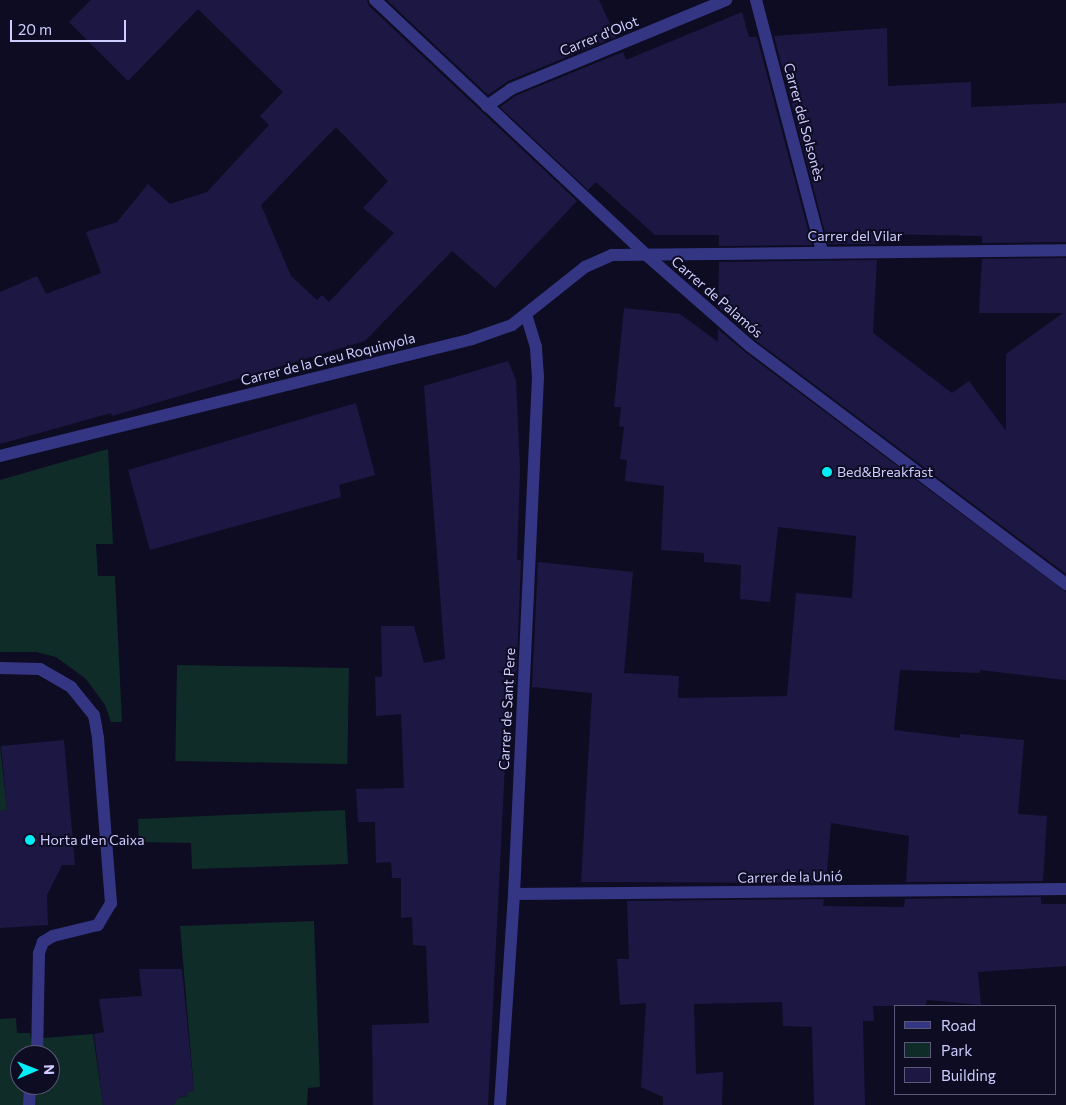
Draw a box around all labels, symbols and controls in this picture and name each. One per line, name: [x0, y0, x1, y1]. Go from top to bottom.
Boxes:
scale bar: [12, 10, 129, 42]
street label: Carrer d'Olot: [557, 13, 641, 59]
text: 20 m: [18, 20, 52, 38]
street label: Carrer del Solsonès: [780, 61, 828, 183]
street label: Carrer del Vilar: [808, 228, 902, 244]
street label: Carrer de Palamós: [668, 253, 766, 341]
street label: Carrer de la Creu Roquinyola: [239, 329, 417, 389]
place label: Bed&Breakfast: [837, 464, 933, 480]
marker: Bed&Breakfast: [821, 466, 833, 478]
street label: Carrer de Sant Pere: [495, 647, 519, 771]
place label: Horta d'en Caixa: [40, 832, 144, 848]
marker: Horta d'en Caixa: [24, 834, 36, 846]
street label: Carrer de la Unió: [737, 868, 843, 886]
legend: [894, 1005, 1056, 1095]
text: Road: [941, 1016, 976, 1034]
text: Park: [941, 1041, 972, 1059]
north arrow: [10, 1045, 60, 1095]
text: N: [41, 1064, 58, 1075]
text: Building: [941, 1066, 996, 1084]

